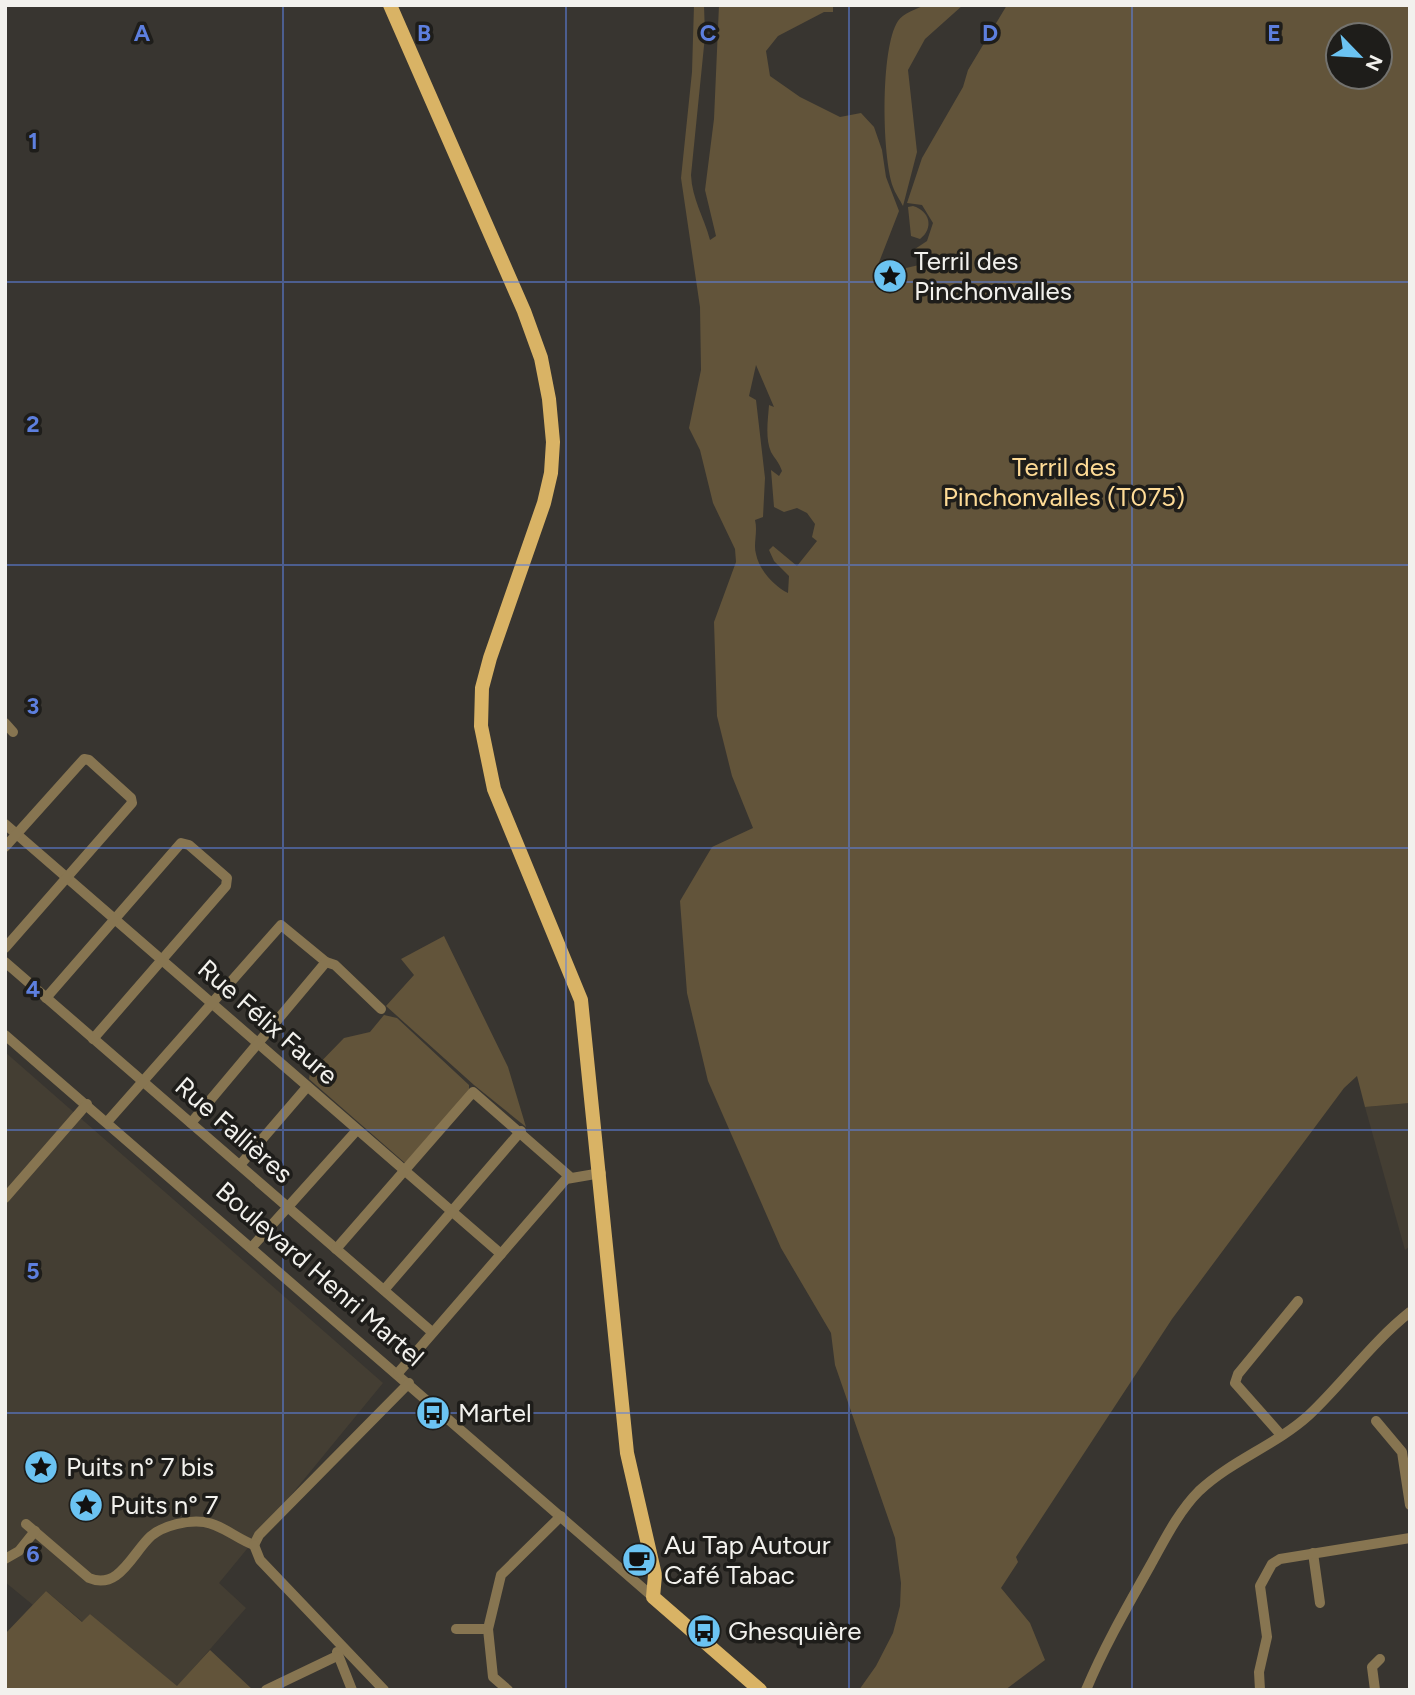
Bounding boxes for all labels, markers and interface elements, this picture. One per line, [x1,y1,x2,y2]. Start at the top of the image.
text: A [134,19,151,47]
text: B [417,19,431,47]
text: C [700,19,717,47]
text: D [982,19,998,47]
text: E [1267,19,1281,47]
north arrow [1324,21,1394,91]
text: N [1360,51,1387,74]
text: 1 [28,127,38,155]
place label: Terril des Pinchonvalles [914,245,1072,307]
place icon: Terril des Pinchonvalles [871,257,909,295]
text: 2 [26,410,40,438]
park label: Terril des Pinchonvalles (T075) [943,451,1185,513]
text: 3 [27,692,39,720]
street label: Rue Félix Faure [192,953,344,1091]
text: 4 [26,975,40,1003]
street label: Rue Fallières [169,1070,299,1190]
street label: Boulevard Henri Martel [209,1175,431,1373]
text: 5 [26,1257,40,1285]
bus stop icon: Martel [414,1394,452,1432]
place label: Martel [458,1397,532,1429]
place icon: Puits n° 7 bis [22,1448,60,1486]
place label: Puits n° 7 bis [66,1451,214,1483]
place icon: Puits n° 7 [67,1486,105,1524]
place label: Puits n° 7 [110,1489,218,1521]
place label: Au Tap Autour Café Tabac [664,1529,831,1591]
text: 6 [26,1540,40,1568]
cafe icon: Au Tap Autour Café Tabac [620,1541,658,1579]
bus stop icon: Ghesquière [685,1612,723,1650]
place label: Ghesquière [728,1615,861,1647]

